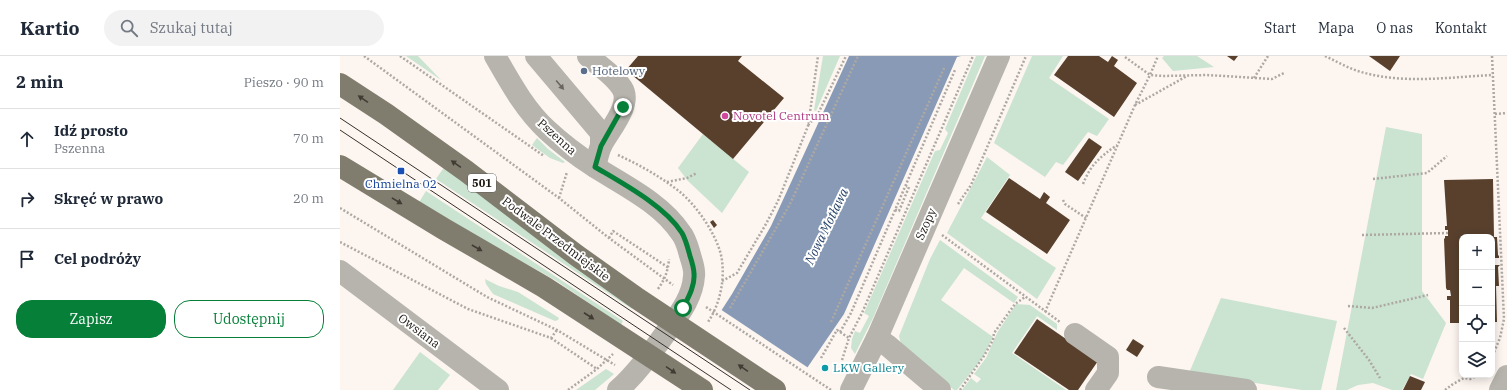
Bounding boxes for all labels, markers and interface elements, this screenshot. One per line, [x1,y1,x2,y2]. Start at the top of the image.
search box [104,10,384,46]
text: Kartio [20,16,80,40]
icon: search [118,17,140,39]
text: Szukaj tutaj [150,18,233,37]
text: Start [1264,19,1296,37]
text: Mapa [1318,19,1354,37]
text: O nas [1376,19,1413,37]
text: Kontakt [1435,19,1487,37]
place label: Hotelowy [592,63,646,78]
marker: Hotelowy [579,66,589,76]
text: 2 min [16,71,64,93]
text: Pieszo · 90 m [244,74,324,91]
one-way arrow [555,80,564,90]
one-way arrow [358,95,368,103]
route end [614,98,632,116]
place label: Novotel Centrum [733,108,830,123]
marker: Novotel Centrum [720,111,730,121]
street label: Pszenna [535,115,580,158]
text: Idź prosto [54,121,128,140]
icon: ahead [16,128,38,150]
text: 70 m [293,130,324,147]
text: Pszenna [54,140,105,157]
one-way arrow [450,159,461,168]
marker: Chmielna 02 [396,166,406,176]
road number: 501 [468,174,496,192]
place label: Chmielna 02 [365,176,437,191]
water label: Nowa Motława [800,185,852,268]
icon: right [16,188,38,210]
text: Skręć w prawo [54,189,163,208]
text: 20 m [293,190,324,207]
street label: Podwale Przedmiejskie [500,193,613,284]
one-way arrow [392,197,402,205]
street label: Szopy [912,205,939,242]
map controls [1459,234,1495,378]
button: + [1459,234,1495,270]
one-way arrow [472,245,483,252]
icon: arrive [16,248,38,270]
text: Cel podróży [54,249,141,268]
button: − [1459,270,1495,306]
route start [674,299,692,317]
button: Zapisz [16,300,166,338]
button: Udostępnij [174,300,324,338]
button: locate [1459,306,1495,342]
street label: Owsiana [395,310,444,351]
one-way arrow [583,312,595,319]
button: layers [1459,342,1495,378]
place label: LKW Gallery [833,360,905,375]
marker: LKW Gallery [820,363,830,373]
one-way arrow [737,365,749,372]
one-way arrow [666,366,677,374]

